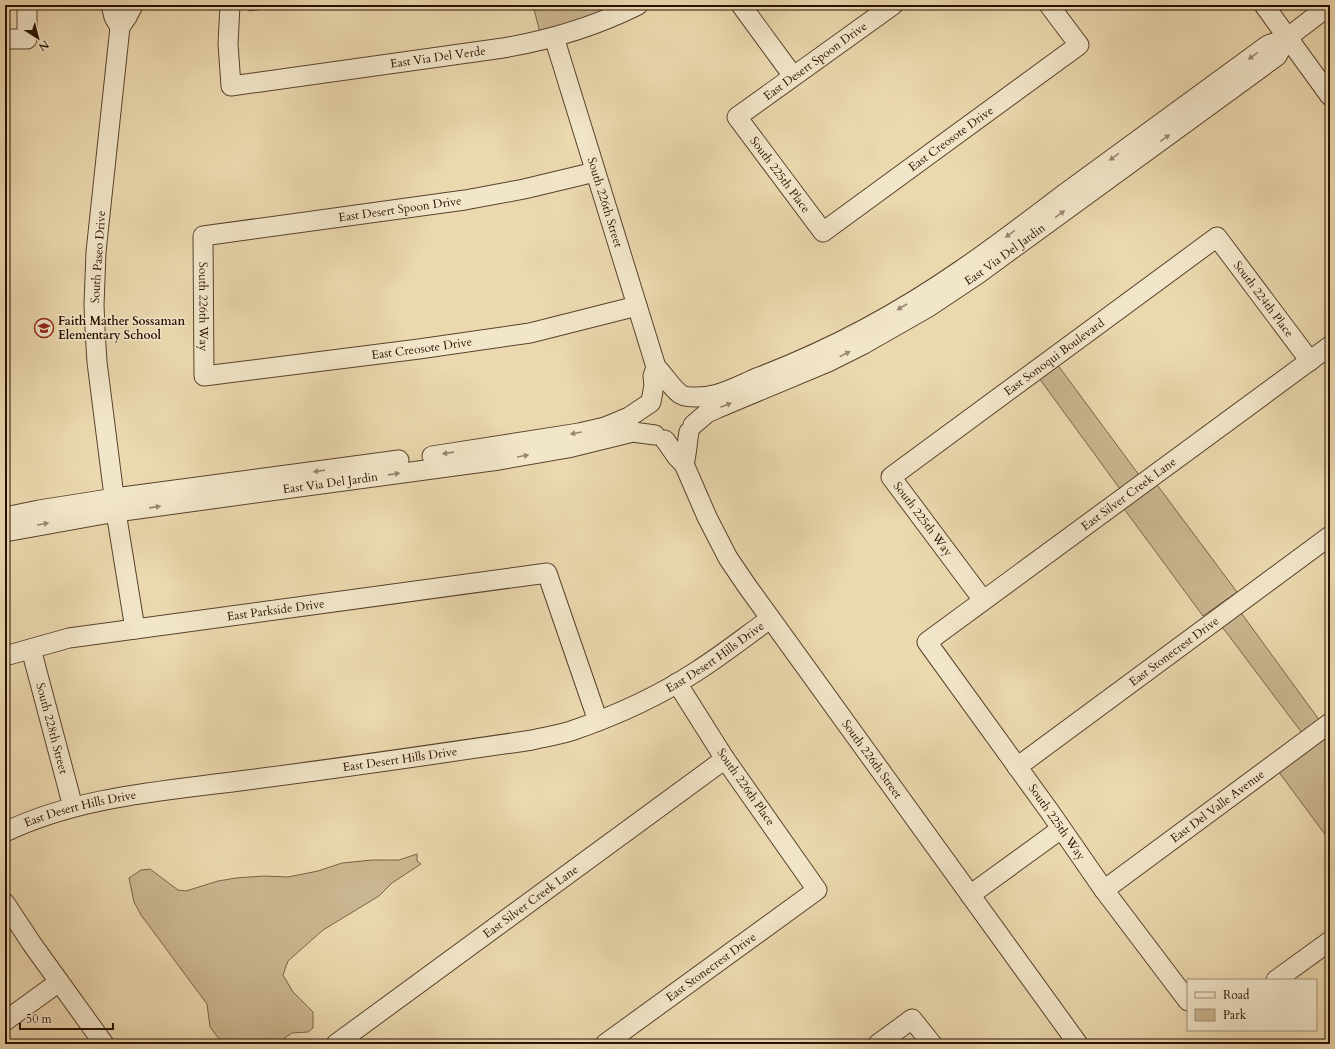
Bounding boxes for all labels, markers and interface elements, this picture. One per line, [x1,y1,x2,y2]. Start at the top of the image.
north arrow [18,18,58,58]
street label: East Desert Spoon Drive [760,18,870,104]
text: N [35,37,52,55]
street label: East Via Del Verde [389,43,487,72]
one-way arrow [1248,52,1259,60]
street label: East Creosote Drive [905,102,996,175]
street label: South 225th Place [746,133,814,216]
one-way arrow [1159,134,1170,142]
one-way arrow [1109,153,1120,162]
street label: South 226th Street [584,155,627,250]
street label: East Desert Spoon Drive [337,192,463,226]
street label: South Paseo Drive [87,210,109,304]
one-way arrow [1054,210,1065,219]
street label: East Via Del Jardin [961,220,1048,289]
one-way arrow [1004,230,1015,238]
street label: South 224th Place [1230,258,1297,340]
street label: South 226th Way [195,262,212,352]
one-way arrow [896,304,908,311]
place label: Faith Mather Sossaman Elementary School [58,313,185,343]
street label: East Sonoqui Boulevard [1001,314,1108,399]
school or university icon: Faith Mather Sossaman Elementary School [33,317,55,339]
street label: East Creosote Drive [371,333,473,363]
one-way arrow [839,350,851,357]
one-way arrow [720,401,732,407]
one-way arrow [570,430,582,436]
one-way arrow [442,450,454,456]
one-way arrow [517,453,529,459]
street label: East Silver Creek Lane [1078,454,1179,534]
one-way arrow [313,468,325,474]
street label: East Via Del Jardin [282,469,379,497]
one-way arrow [388,471,400,477]
street label: South 225th Way [890,478,957,560]
one-way arrow [149,504,161,510]
one-way arrow [37,521,49,527]
street label: East Parkside Drive [226,595,325,624]
street label: East Stonecrest Drive [1126,613,1222,690]
street label: East Desert Hills Drive [663,618,767,696]
street label: South 228th Street [32,681,72,776]
street label: South 226th Street [838,716,906,802]
street label: East Desert Hills Drive [342,743,458,775]
street label: South 226th Place [713,745,779,829]
street label: East Del Valle Avenue [1167,766,1268,846]
street label: South 225th Way [1025,781,1090,864]
street label: East Desert Hills Drive [22,787,137,831]
street label: East Silver Creek Lane [480,861,581,942]
street label: East Stonecrest Drive [663,929,759,1005]
legend [1187,979,1317,1031]
text: Road [1223,987,1250,1003]
scale bar [20,1005,113,1031]
text: Park [1223,1007,1247,1023]
text: 50 m [26,1011,53,1027]

